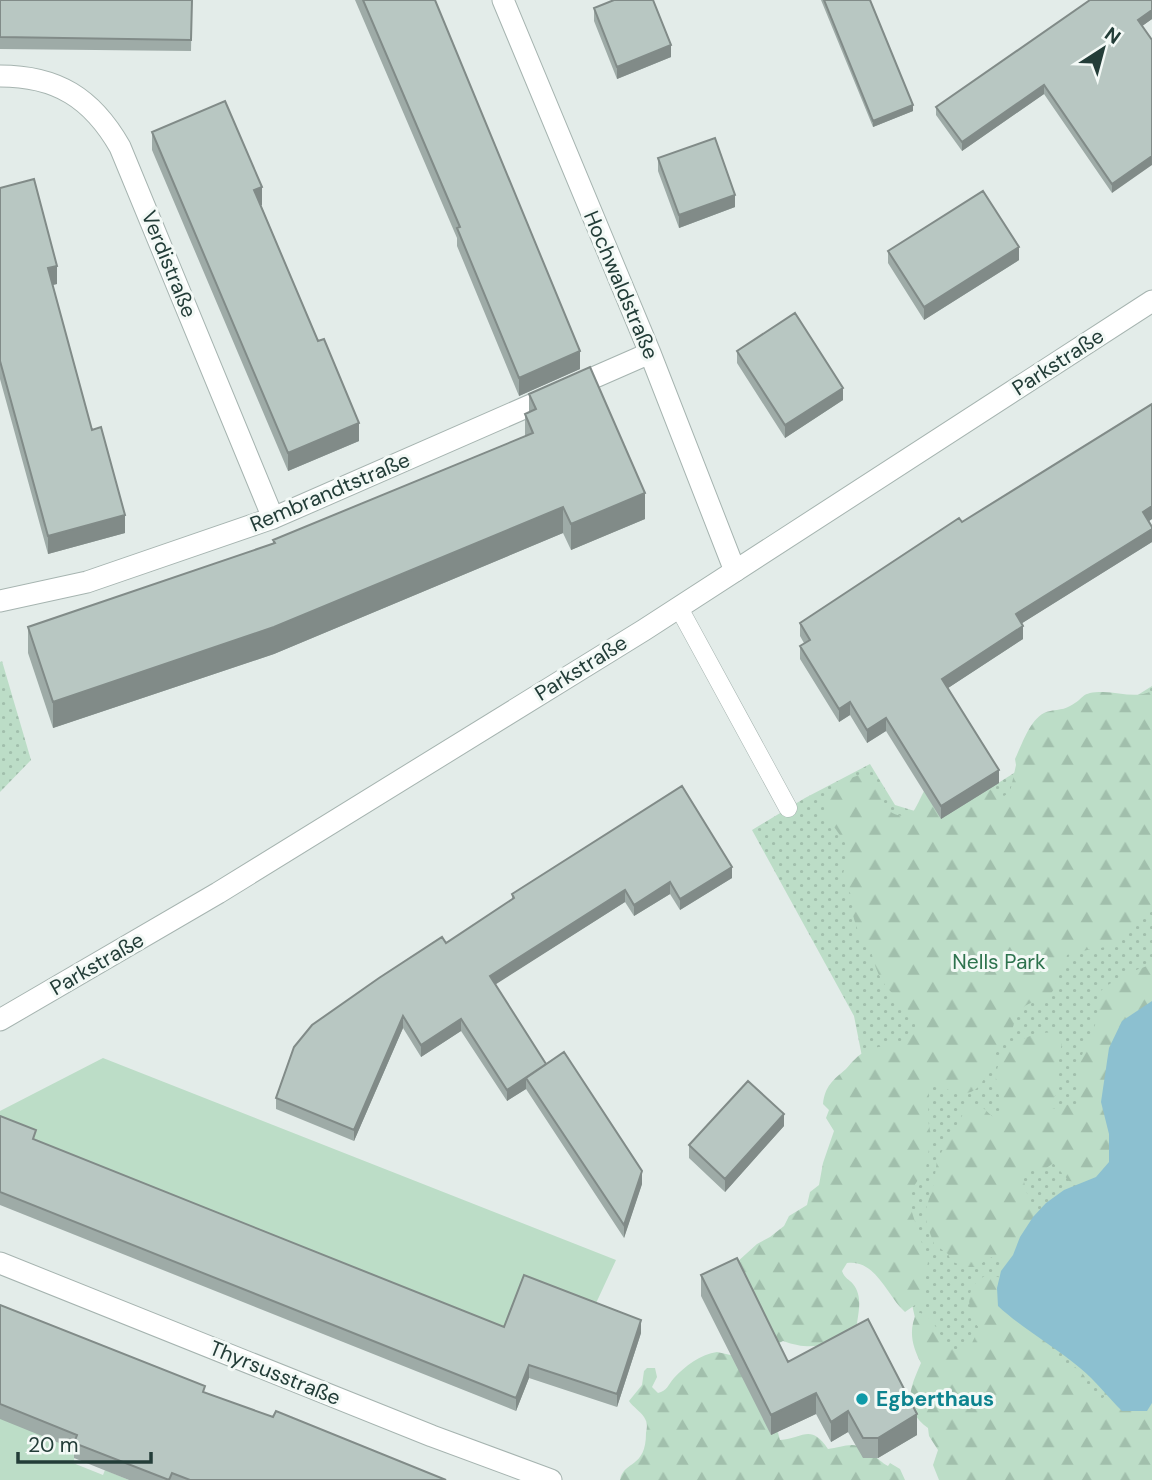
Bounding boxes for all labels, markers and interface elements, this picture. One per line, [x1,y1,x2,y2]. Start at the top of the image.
north arrow [1068,14,1138,84]
text: N [1100,21,1126,50]
street label: Verdistraße [135,206,203,322]
street label: Hochwaldstraße [577,206,665,364]
street label: Parkstraße [1007,322,1109,402]
street label: Rembrandtstraße [246,446,414,538]
street label: Parkstraße [530,629,633,707]
street label: Parkstraße [45,926,149,1002]
park label: Nells Park [952,948,1046,976]
street label: Thyrsusstraße [205,1334,345,1412]
place label: Egberthaus [876,1385,994,1413]
marker: Egberthaus [854,1391,870,1407]
scale bar [18,1420,150,1464]
text: 20 m [28,1431,79,1459]

